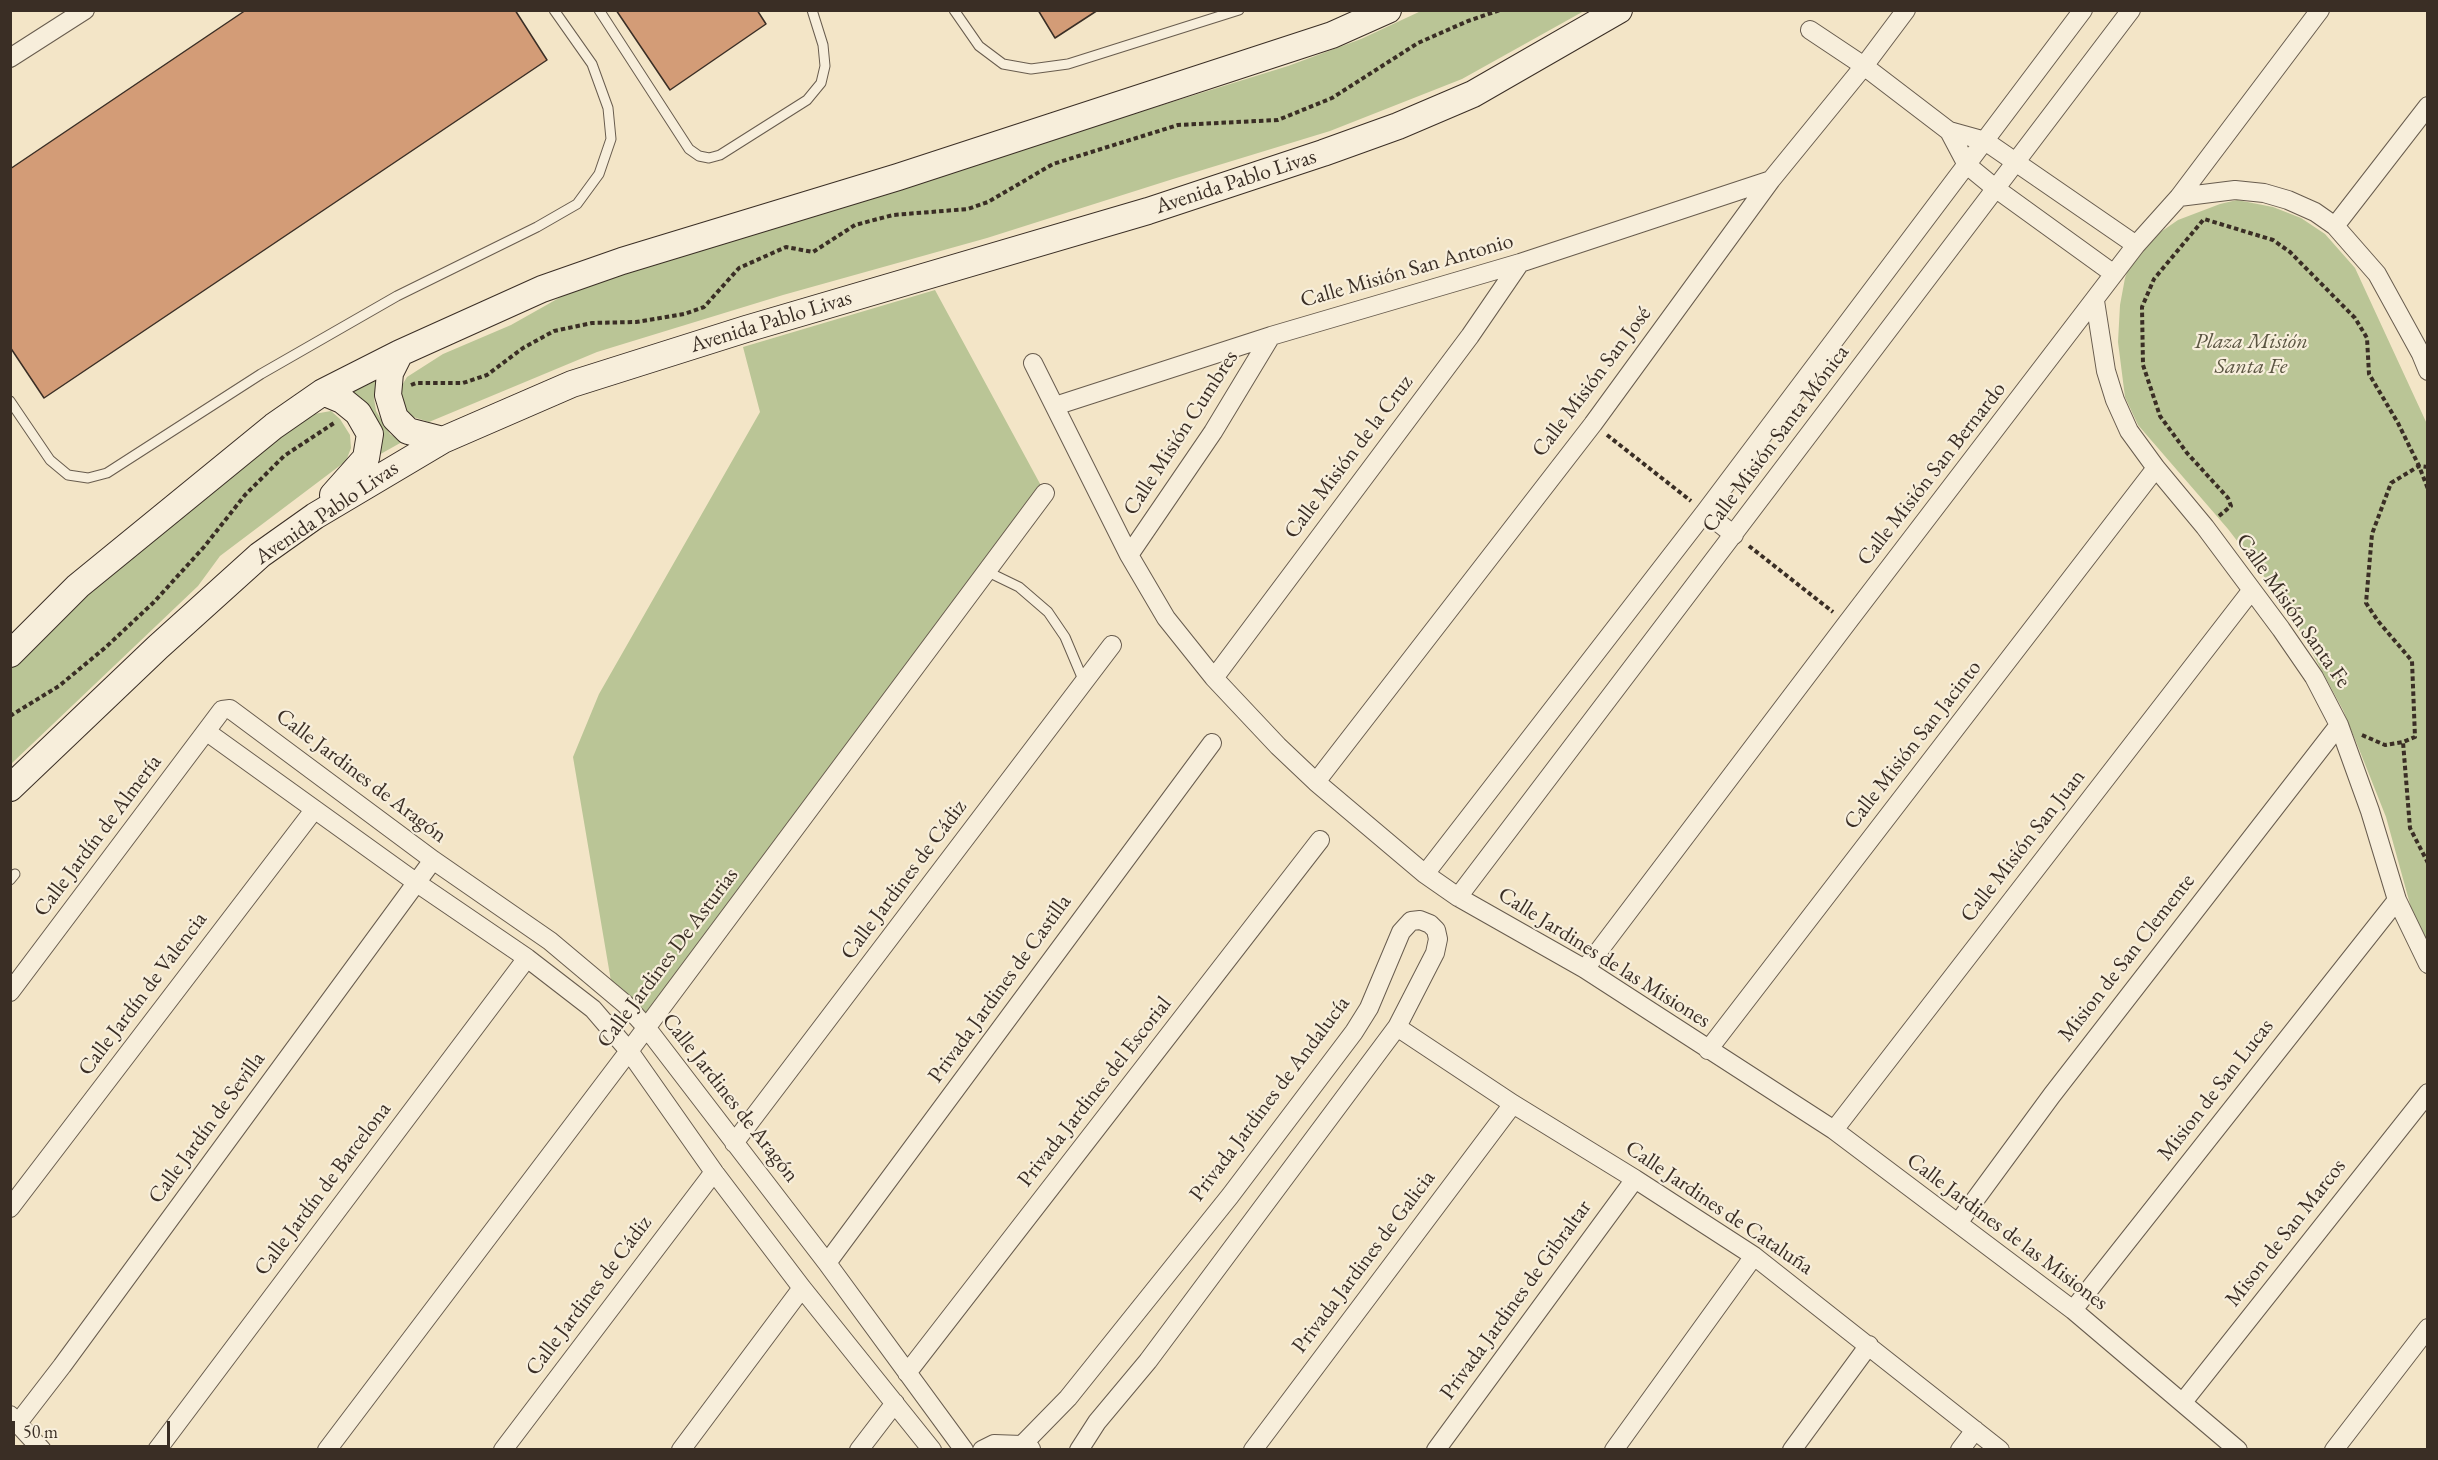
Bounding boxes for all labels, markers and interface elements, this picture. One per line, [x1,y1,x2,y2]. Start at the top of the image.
street label: Avenida Pablo Livas [1152,144,1320,220]
street label: Calle Misión San Antonio [1298,228,1516,314]
street label: Avenida Pablo Livas [687,285,855,359]
street label: Calle Misión San José [1527,302,1657,462]
park label: Plaza Misión Santa Fe [2194,329,2308,380]
street label: Calle Misión Santa Mónica [1697,340,1855,538]
street label: Calle Misión Cumbres [1118,346,1244,520]
street label: Calle Misión de la Cruz [1279,370,1419,544]
street label: Calle Misión San Bernardo [1852,377,2012,571]
street label: Avenida Pablo Livas [250,455,404,571]
street label: Calle Misión Santa Fe [2230,529,2356,693]
street label: Calle Misión San Jacinto [1839,655,1987,835]
street label: Calle Jardines de Aragón [270,703,452,849]
street label: Calle Jardín de Almería [29,750,167,922]
street label: Calle Misión San Juan [1955,764,2091,928]
street label: Calle Jardines de Cádiz [835,795,973,965]
street label: Calle Jardines De Asturias [592,863,744,1053]
street label: Mision de San Clemente [2053,869,2201,1047]
street label: Calle Jardines de las Misiones [1493,882,1715,1034]
street label: Privada Jardines de Castilla [923,890,1077,1088]
street label: Calle Jardín de Valencia [73,907,213,1081]
street label: Privada Jardines de Andalucía [1184,991,1356,1207]
street label: Privada Jardines del Escorial [1013,992,1177,1192]
street label: Calle Jardines de Aragón [656,1008,804,1188]
street label: Mision de San Lucas [2152,1014,2280,1166]
street label: Calle Jardín de Sevilla [143,1047,271,1209]
street label: Calle Jardín de Barcelona [249,1097,397,1281]
street label: Calle Jardines de Cataluña [1620,1135,1818,1281]
street label: Calle Jardines de las Misiones [1901,1148,2113,1316]
street label: Mison de San Marcos [2220,1154,2352,1312]
street label: Privada Jardines de Galicia [1287,1165,1441,1359]
street label: Privada Jardines de Gibraltar [1435,1195,1597,1405]
street label: Calle Jardines de Cádiz [520,1211,658,1381]
scale bar [15,1409,172,1447]
text: 50 m [23,1420,58,1443]

